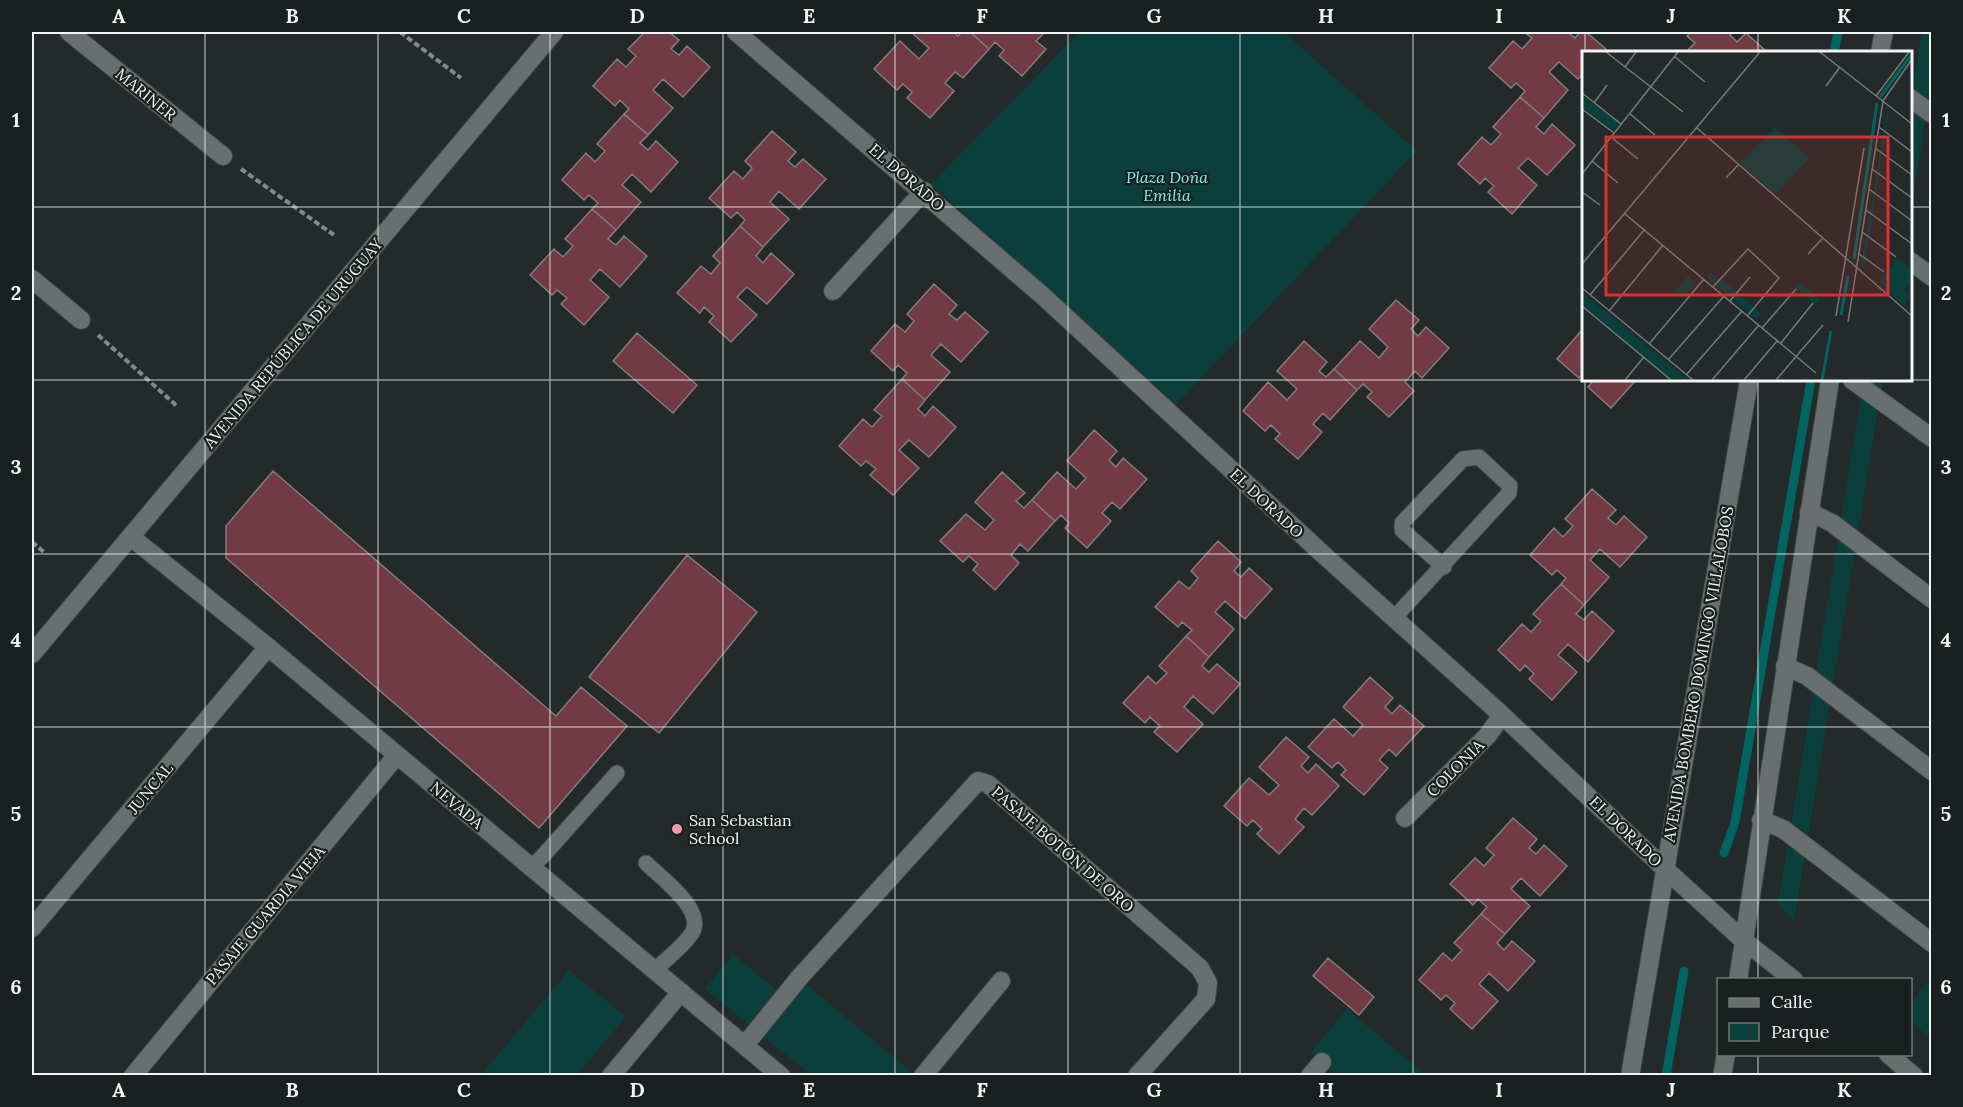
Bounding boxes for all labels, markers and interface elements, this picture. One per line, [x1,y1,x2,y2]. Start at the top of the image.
text: A [112,3,126,28]
text: B [285,3,299,28]
text: C [457,3,471,28]
text: D [629,3,645,28]
text: E [803,3,815,28]
text: F [976,3,988,28]
text: G [1146,3,1162,28]
text: H [1318,3,1334,28]
text: I [1495,3,1503,28]
text: J [1666,3,1676,28]
text: K [1837,3,1852,28]
inset map [1582,51,1912,381]
street label: MARINER [112,63,181,125]
text: 1 [12,107,20,132]
text: 1 [1942,107,1950,132]
street label: EL DORADO [865,139,949,215]
park label: Plaza Doña Emilia [1126,167,1208,205]
street label: AVENIDA REPÚBLICA DE URUGUAY [199,233,387,453]
text: 2 [11,280,21,305]
text: 2 [1941,280,1951,305]
text: 3 [10,454,22,479]
text: 3 [1940,454,1952,479]
street label: EL DORADO [1226,464,1308,542]
street label: AVENIDA BOMBERO DOMINGO VILLALOBOS [1658,505,1737,844]
text: 4 [11,627,22,652]
text: 4 [1941,627,1952,652]
street label: COLONIA [1422,734,1489,801]
street label: JUNCAL [122,758,177,818]
street label: NEVADA [426,777,489,834]
street label: PASAJE BOTÓN DE ORO [988,782,1138,916]
street label: EL DORADO [1585,791,1667,871]
text: 5 [11,801,22,826]
text: 5 [1941,801,1952,826]
place label: San Sebastian School [689,810,792,848]
marker: San Sebastian School [670,822,684,836]
street label: PASAJE GUARDIA VIEJA [201,841,330,989]
text: 6 [10,974,22,999]
text: 6 [1940,974,1952,999]
legend [1717,978,1912,1056]
text: Calle [1771,990,1813,1013]
text: Parque [1771,1020,1830,1043]
text: A [112,1077,126,1102]
text: B [285,1077,299,1102]
text: C [457,1077,471,1102]
text: D [629,1077,645,1102]
text: E [803,1077,815,1102]
text: F [976,1077,988,1102]
text: G [1146,1077,1162,1102]
text: H [1318,1077,1334,1102]
text: I [1495,1077,1503,1102]
text: J [1666,1077,1676,1102]
text: K [1837,1077,1852,1102]

